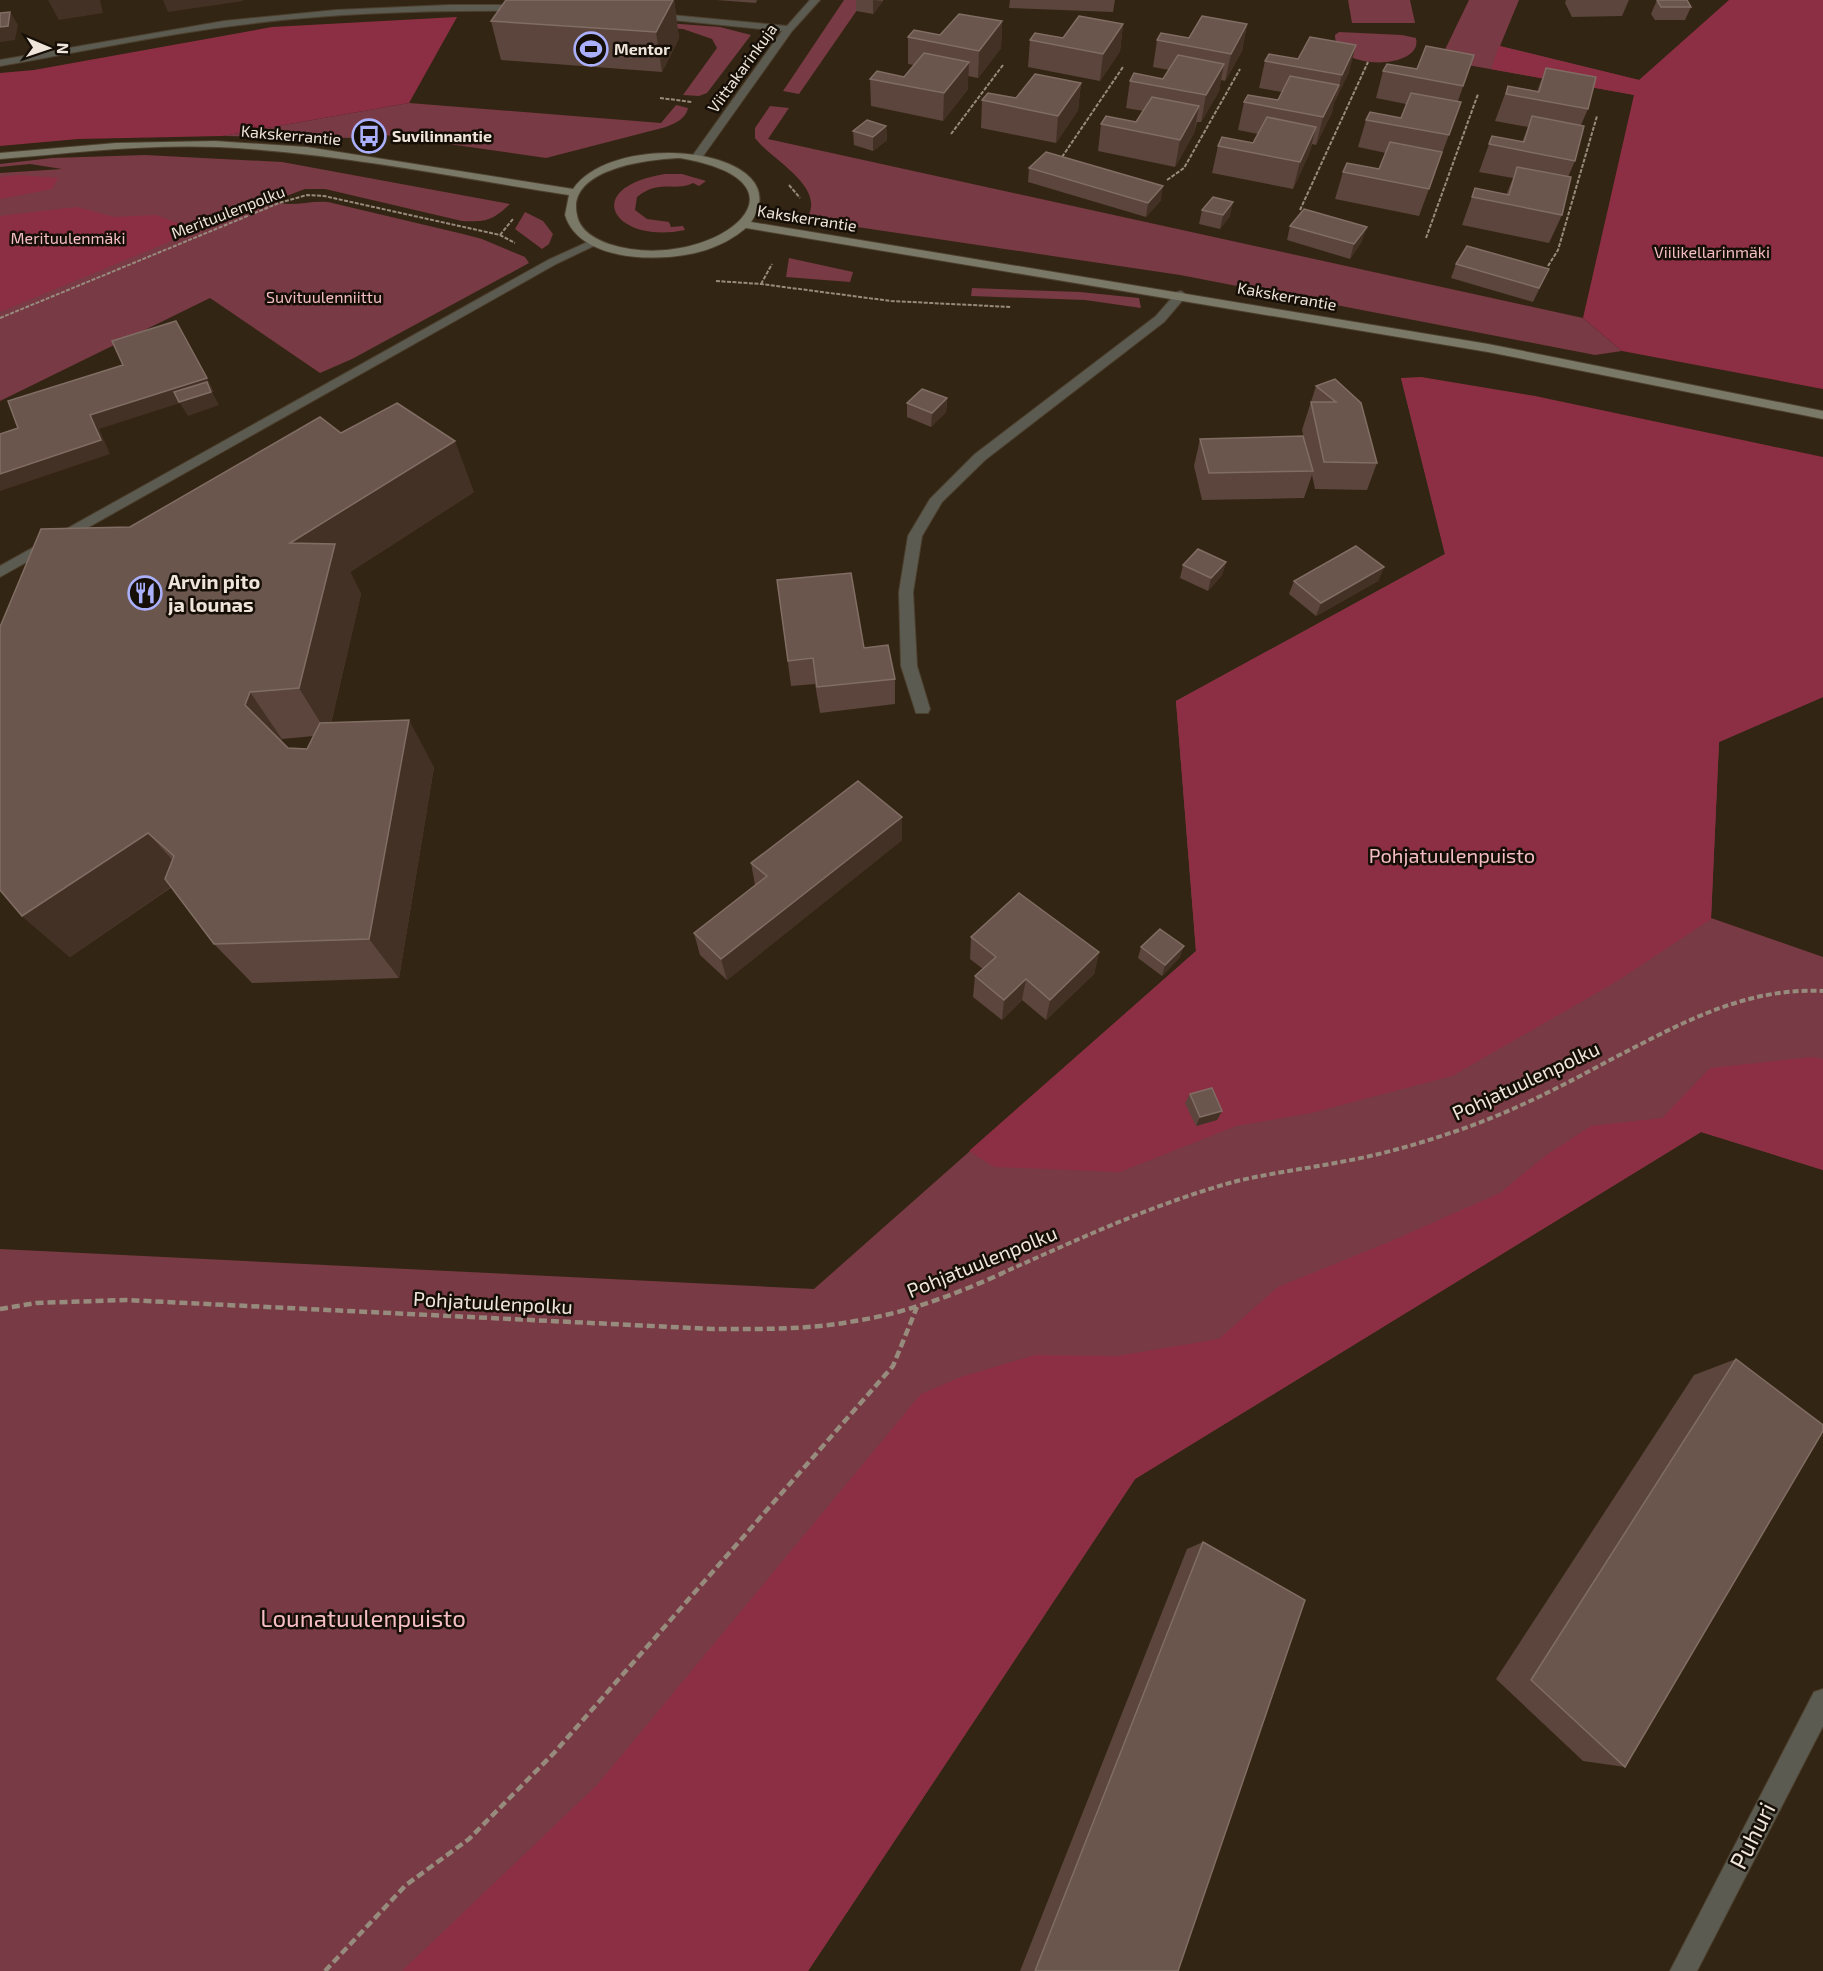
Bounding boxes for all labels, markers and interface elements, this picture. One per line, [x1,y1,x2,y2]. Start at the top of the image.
north arrow [18,18,78,78]
street label: Viittakarinkuja [703,20,781,116]
sports icon: Mentor [573,31,609,67]
place label: Mentor [614,39,670,58]
text: N [54,42,73,55]
bus stop icon: Suvilinnantie [351,118,387,154]
street label: Kakskerrantie [240,121,342,148]
place label: Suvilinnantie [392,126,492,145]
street label: Merituulenpolku [168,181,287,242]
street label: Kakskerrantie [756,200,858,235]
park label: Merituulenmäki [11,228,125,247]
park label: Viilikellarinmäki [1654,242,1770,261]
street label: Kakskerrantie [1236,277,1338,314]
park label: Suvituulenniittu [266,287,382,306]
place label: Arvin pito ja lounas [168,569,260,616]
restaurant icon: Arvin pito ja lounas [127,575,163,611]
park label: Pohjatuulenpuisto [1369,843,1535,867]
street label: Pohjatuulenpolku [1448,1035,1603,1125]
street label: Pohjatuulenpolku [903,1220,1060,1302]
street label: Pohjatuulenpolku [413,1286,573,1318]
park label: Lounatuulenpuisto [260,1603,466,1632]
street label: Puhuri [1723,1797,1781,1874]

